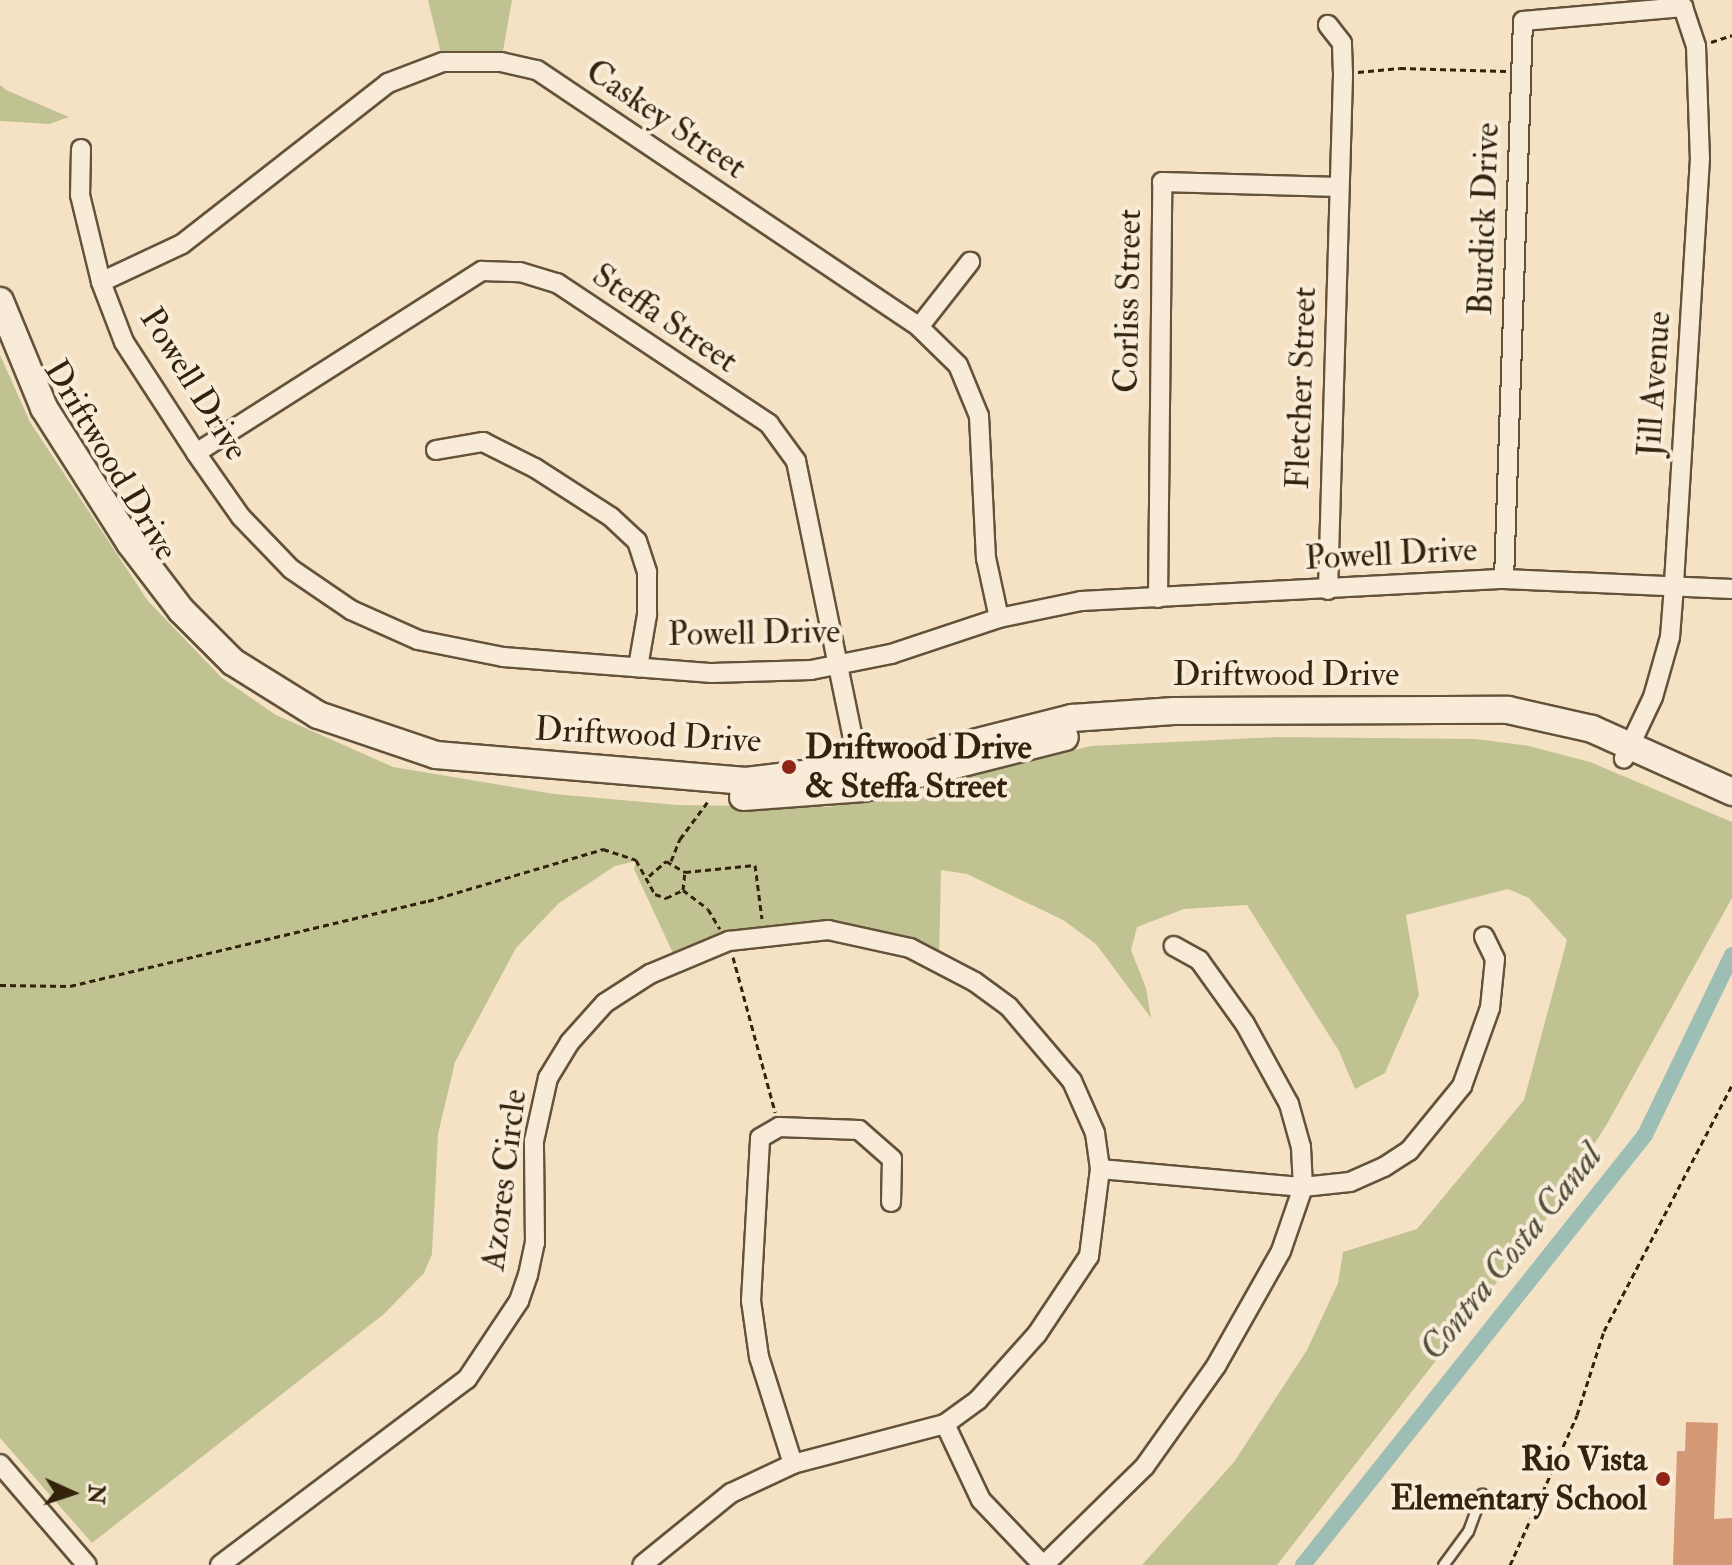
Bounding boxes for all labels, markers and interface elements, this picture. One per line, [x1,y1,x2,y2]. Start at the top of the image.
street label: Caskey Street [578,51,754,187]
street label: Burdick Drive [1460,122,1508,316]
street label: Corliss Street [1106,209,1150,393]
street label: Steffa Street [585,254,745,382]
street label: Fletcher Street [1277,286,1325,490]
street label: Powell Drive [131,300,257,468]
street label: Jill Avenue [1629,310,1679,458]
street label: Driftwood Drive [35,352,187,568]
street label: Powell Drive [1304,529,1478,579]
street label: Powell Drive [667,611,841,655]
street label: Driftwood Drive [1173,655,1399,695]
street label: Driftwood Drive [534,709,762,761]
place label: Driftwood Drive & Steffa Street [805,727,1032,806]
marker: Driftwood Drive & Steffa Street [780,758,798,776]
street label: Azores Circle [473,1087,535,1273]
water label: Contra Costa Canal [1410,1135,1612,1369]
place label: Rio Vista Elementary School [1390,1439,1647,1518]
north arrow [32,1453,112,1533]
marker: Rio Vista Elementary School [1654,1470,1672,1488]
text: N [81,1484,110,1505]

